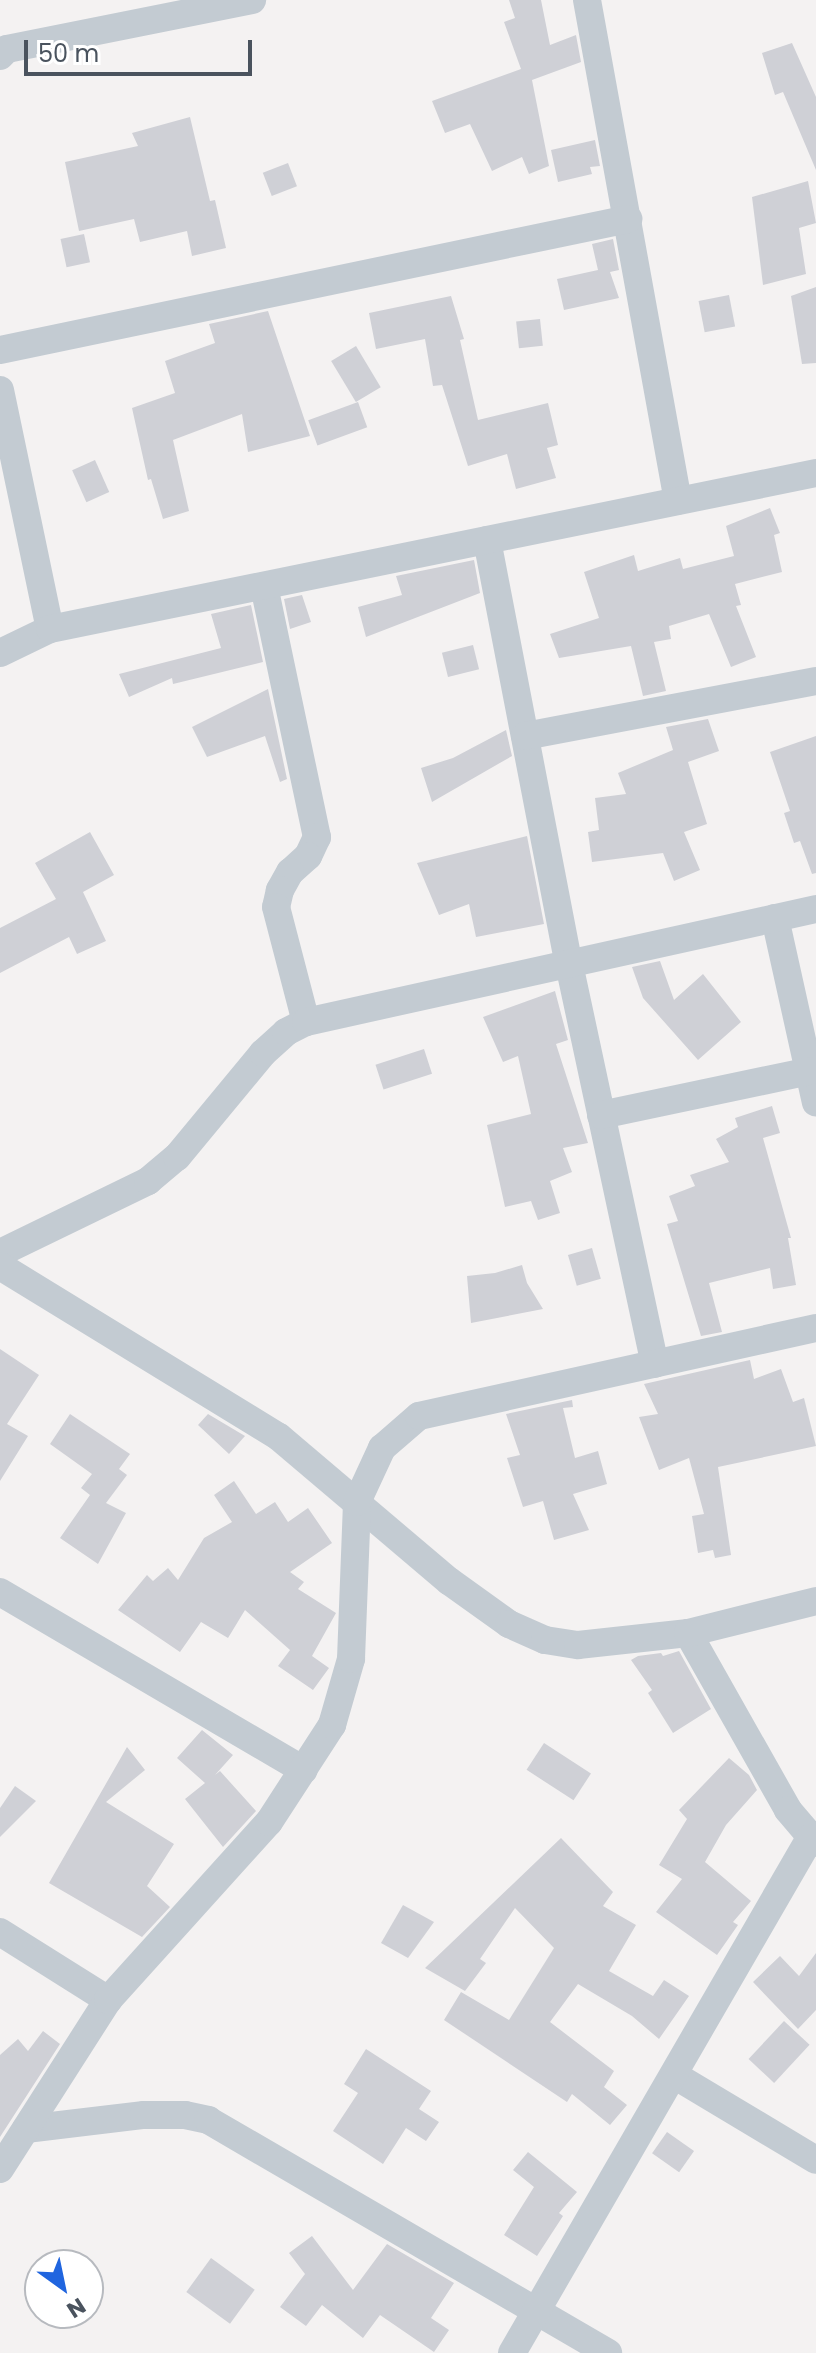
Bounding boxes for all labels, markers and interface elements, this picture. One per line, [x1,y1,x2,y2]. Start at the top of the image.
scale bar [28,24,256,74]
text: 50 m [38,37,99,70]
north arrow [24,2249,104,2329]
text: N [61,2290,92,2325]

